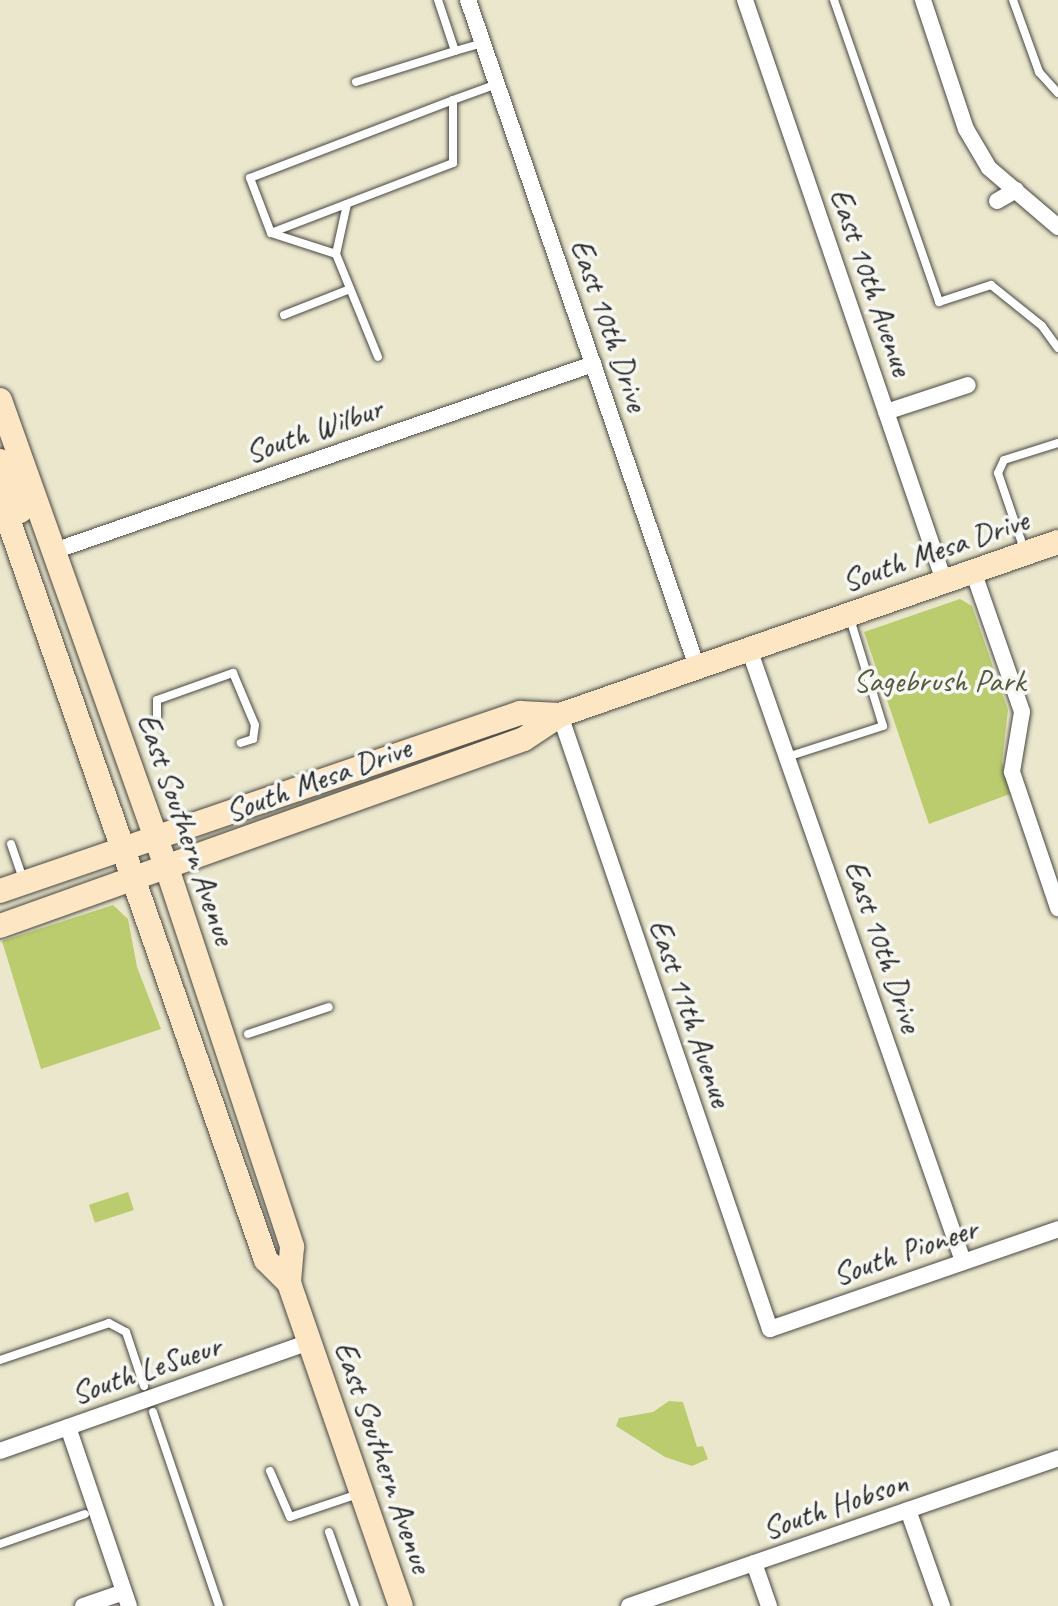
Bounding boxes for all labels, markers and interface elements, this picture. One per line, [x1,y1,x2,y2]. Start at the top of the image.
street label: East 10th Avenue [821,183,921,381]
street label: East 10th Drive [562,234,656,416]
street label: South Wilbur [240,389,388,473]
street label: South Mesa Drive [837,501,1033,601]
park label: Sagebrush Park [853,662,1025,700]
street label: East Southern Avenue [129,709,243,949]
street label: South Mesa Drive [220,729,416,831]
street label: East 10th Drive [836,855,930,1037]
street label: East 11th Avenue [640,914,740,1112]
street label: South Pioneer [828,1209,982,1295]
street label: South LeSueur [66,1326,226,1414]
street label: East Southern Avenue [326,1337,440,1577]
street label: South Hobson [757,1463,913,1549]

